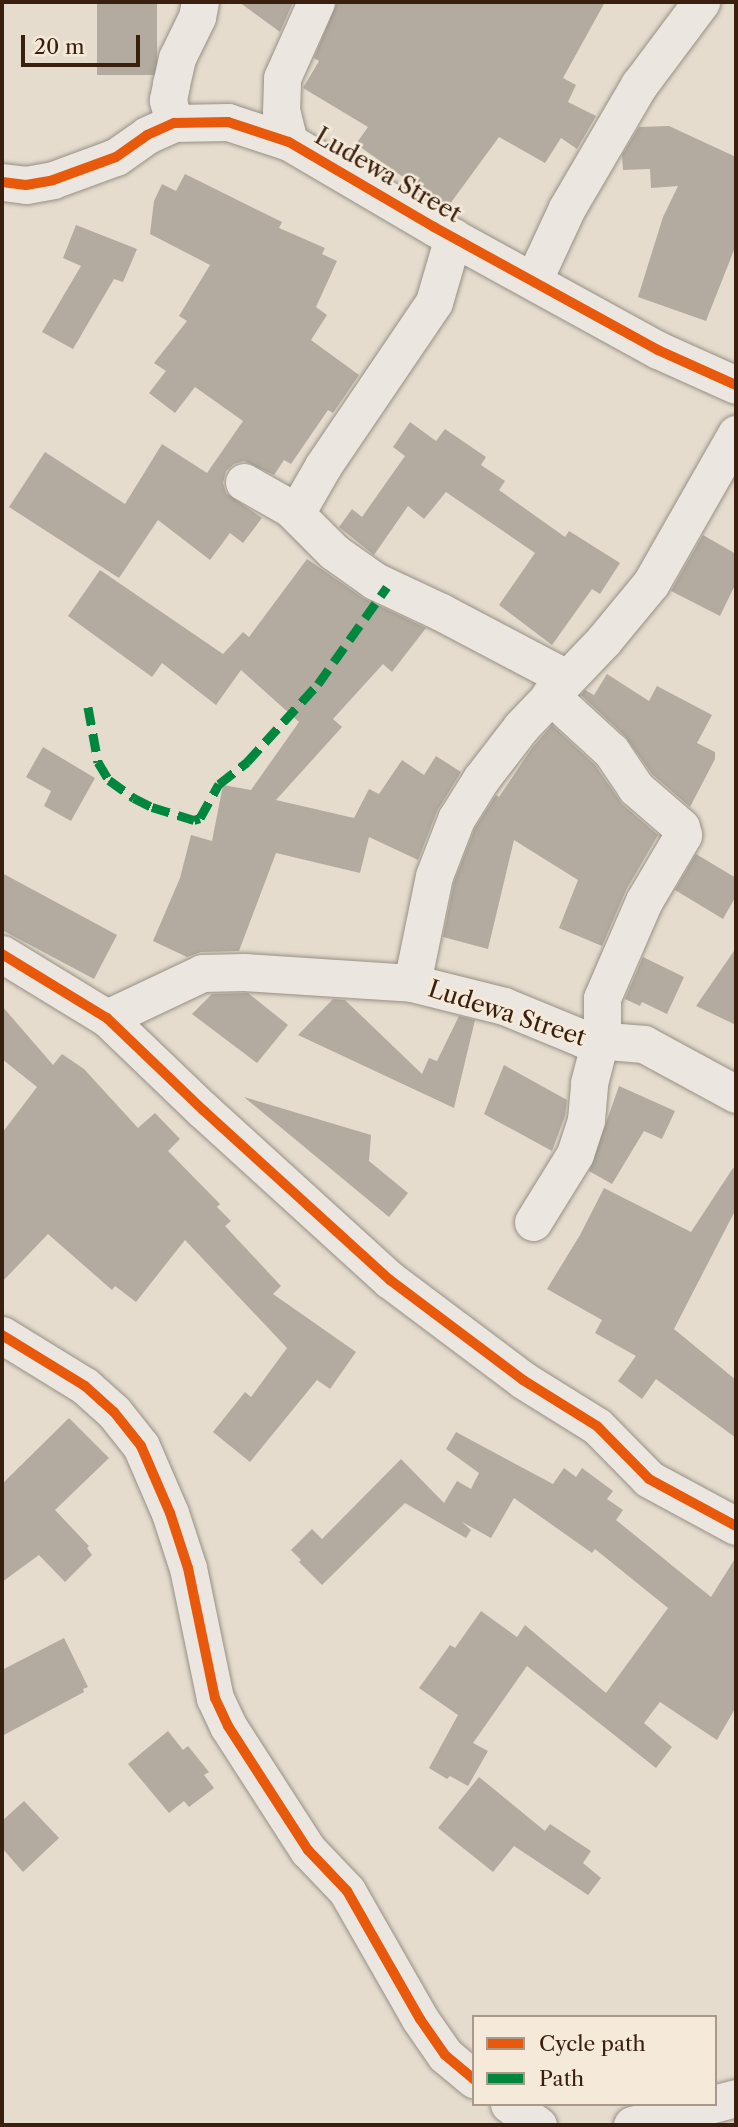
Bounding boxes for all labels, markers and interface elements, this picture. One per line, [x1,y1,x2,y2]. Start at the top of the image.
scale bar [24,21,144,65]
text: 20 m [34,34,85,59]
street label: Ludewa Street [310,121,466,229]
street label: Ludewa Street [424,974,590,1052]
legend [472,2015,717,2106]
text: Cycle path [539,2031,646,2056]
text: Path [539,2066,584,2091]

